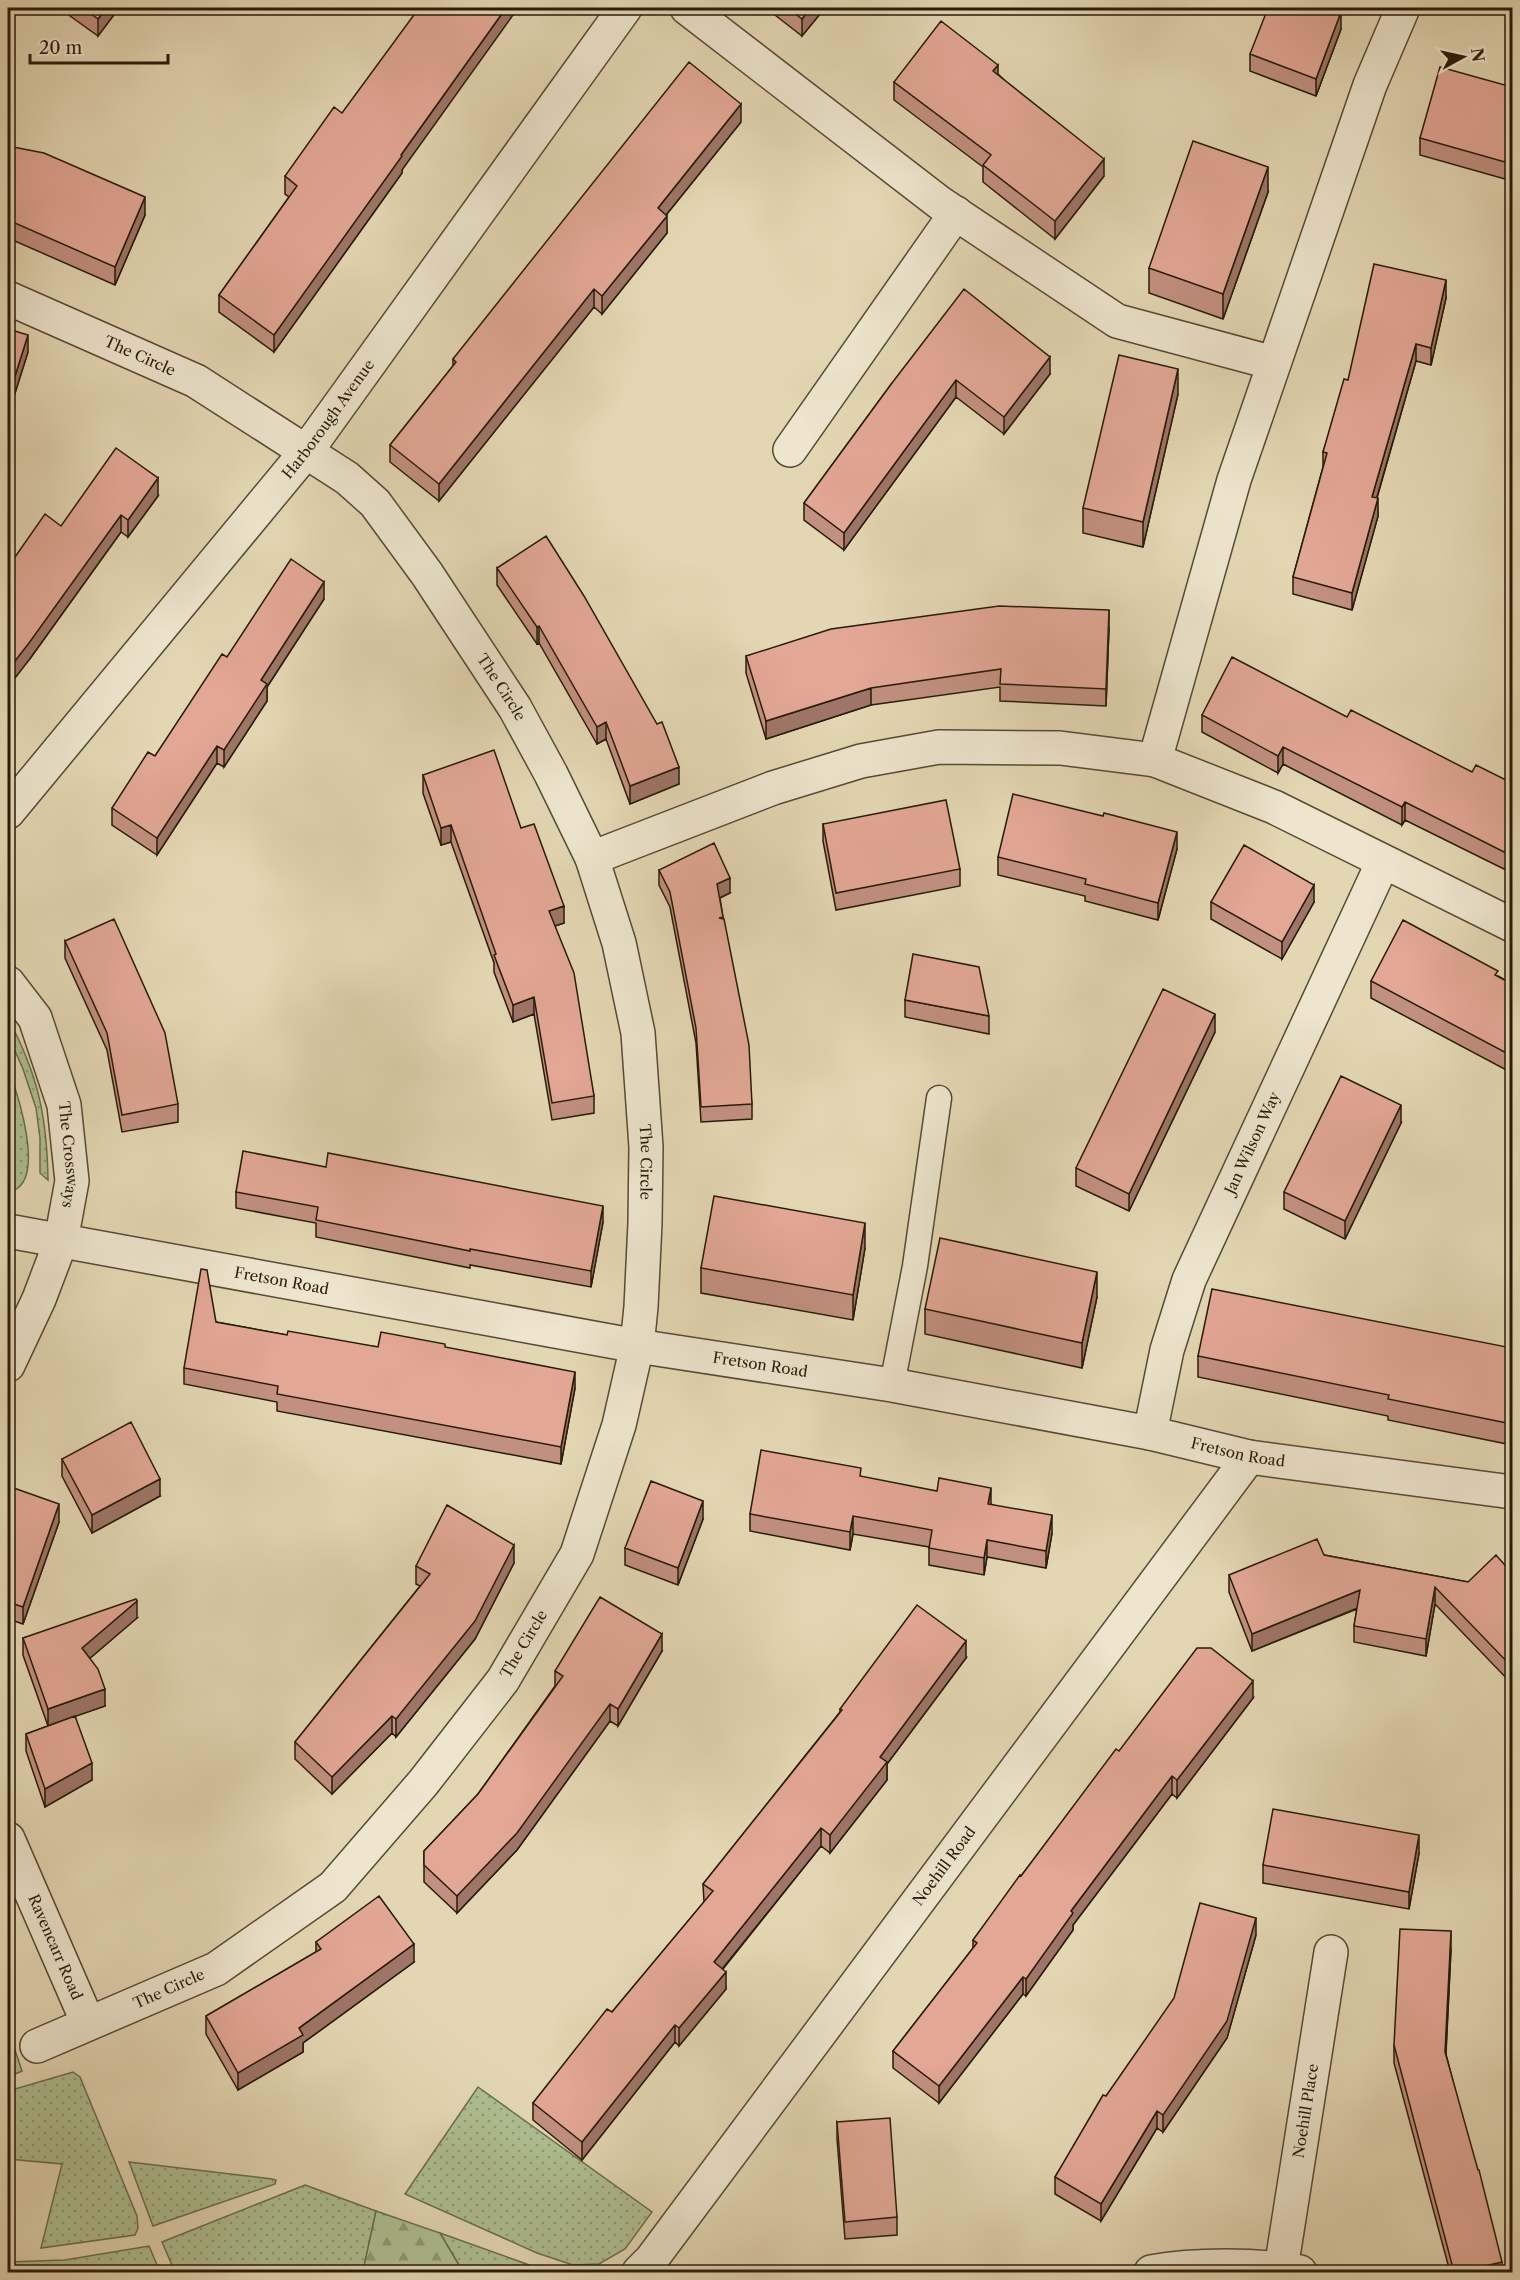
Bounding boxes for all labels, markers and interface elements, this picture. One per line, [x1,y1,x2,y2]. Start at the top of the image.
scale bar [30,27,168,65]
north arrow [1433,27,1493,87]
text: 20 m [39,37,83,59]
text: N [1467,47,1489,63]
street label: The Circle [101,332,179,380]
street label: Harborough Avenue [278,355,378,483]
street label: The Circle [473,650,530,724]
street label: Jan Wilson Way [1219,1088,1284,1199]
street label: The Crossways [55,1101,83,1210]
street label: The Circle [635,1123,656,1200]
street label: Fretson Road [233,1263,330,1298]
street label: Fretson Road [711,1348,809,1381]
street label: Fretson Road [1189,1433,1286,1471]
street label: The Circle [496,1606,551,1681]
street label: Noehill Road [908,1823,979,1909]
street label: Ravencarr Road [24,1891,87,2003]
street label: The Circle [130,1964,207,2013]
street label: Noehill Place [1289,2062,1322,2159]

